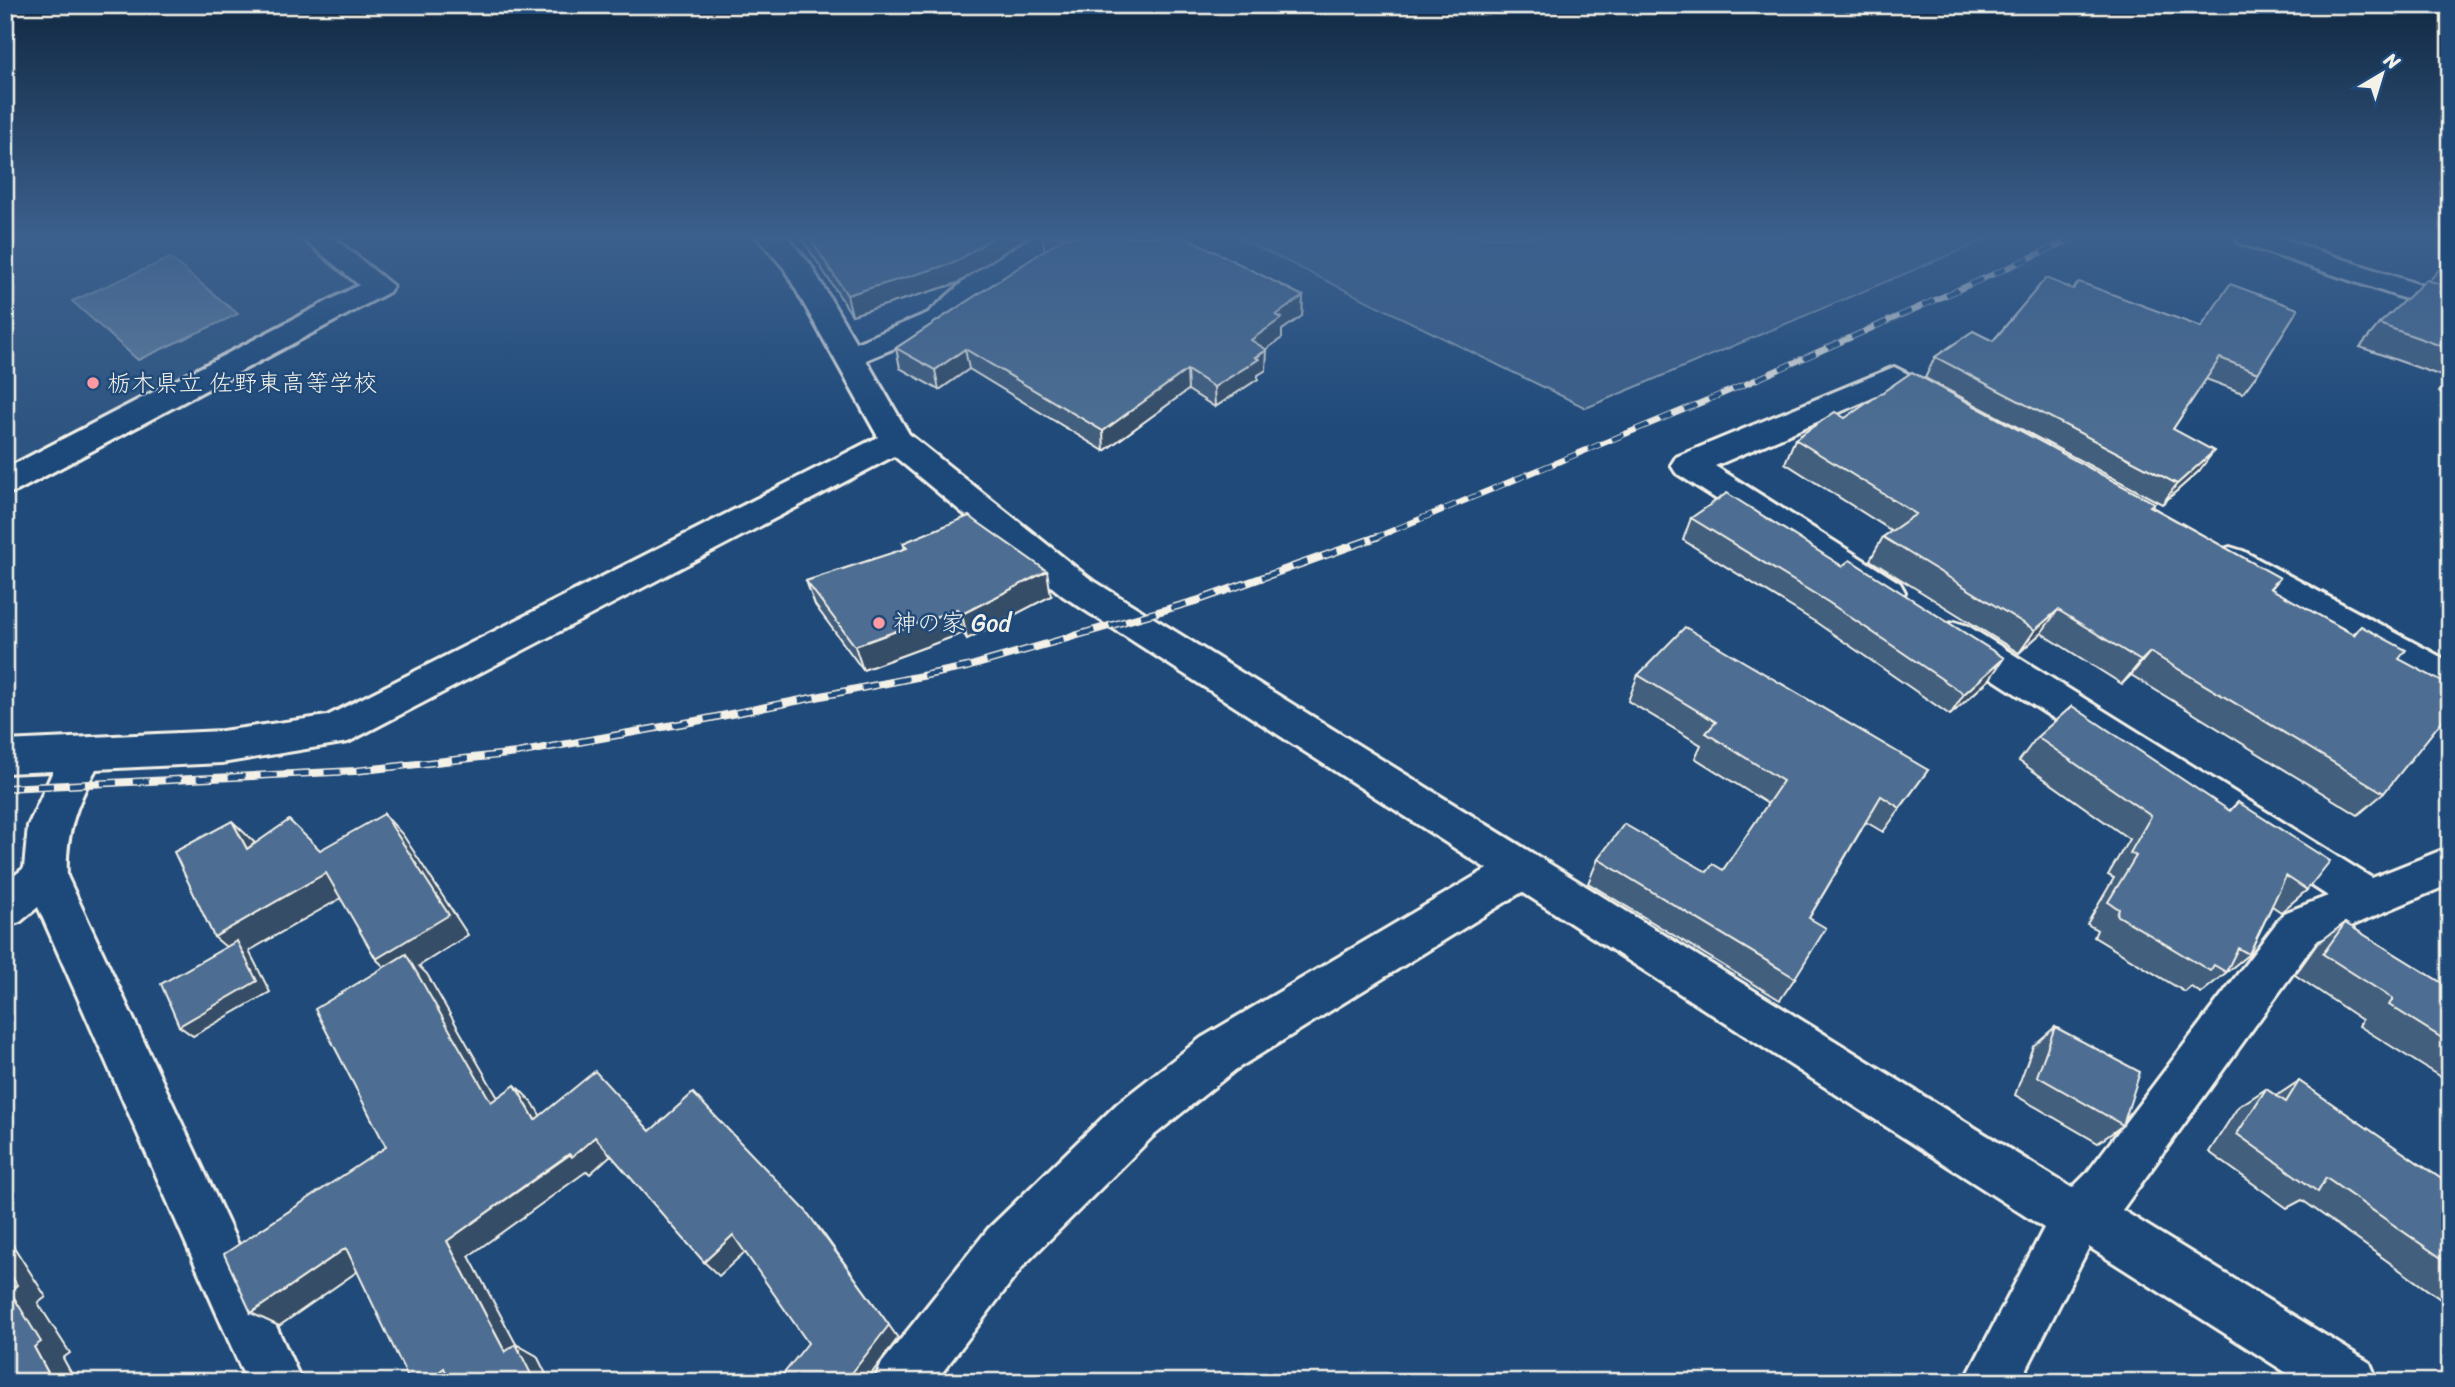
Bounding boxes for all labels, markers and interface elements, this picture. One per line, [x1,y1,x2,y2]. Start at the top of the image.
north arrow [2346,38,2416,108]
text: N [2376,43,2408,79]
place label: 栃木県立 佐野東高等学校 [107,362,377,404]
marker: 栃木県立 佐野東高等学校 [85,375,101,391]
place label: 神の家 God [893,602,1013,644]
marker: 神の家 God [871,615,887,631]

